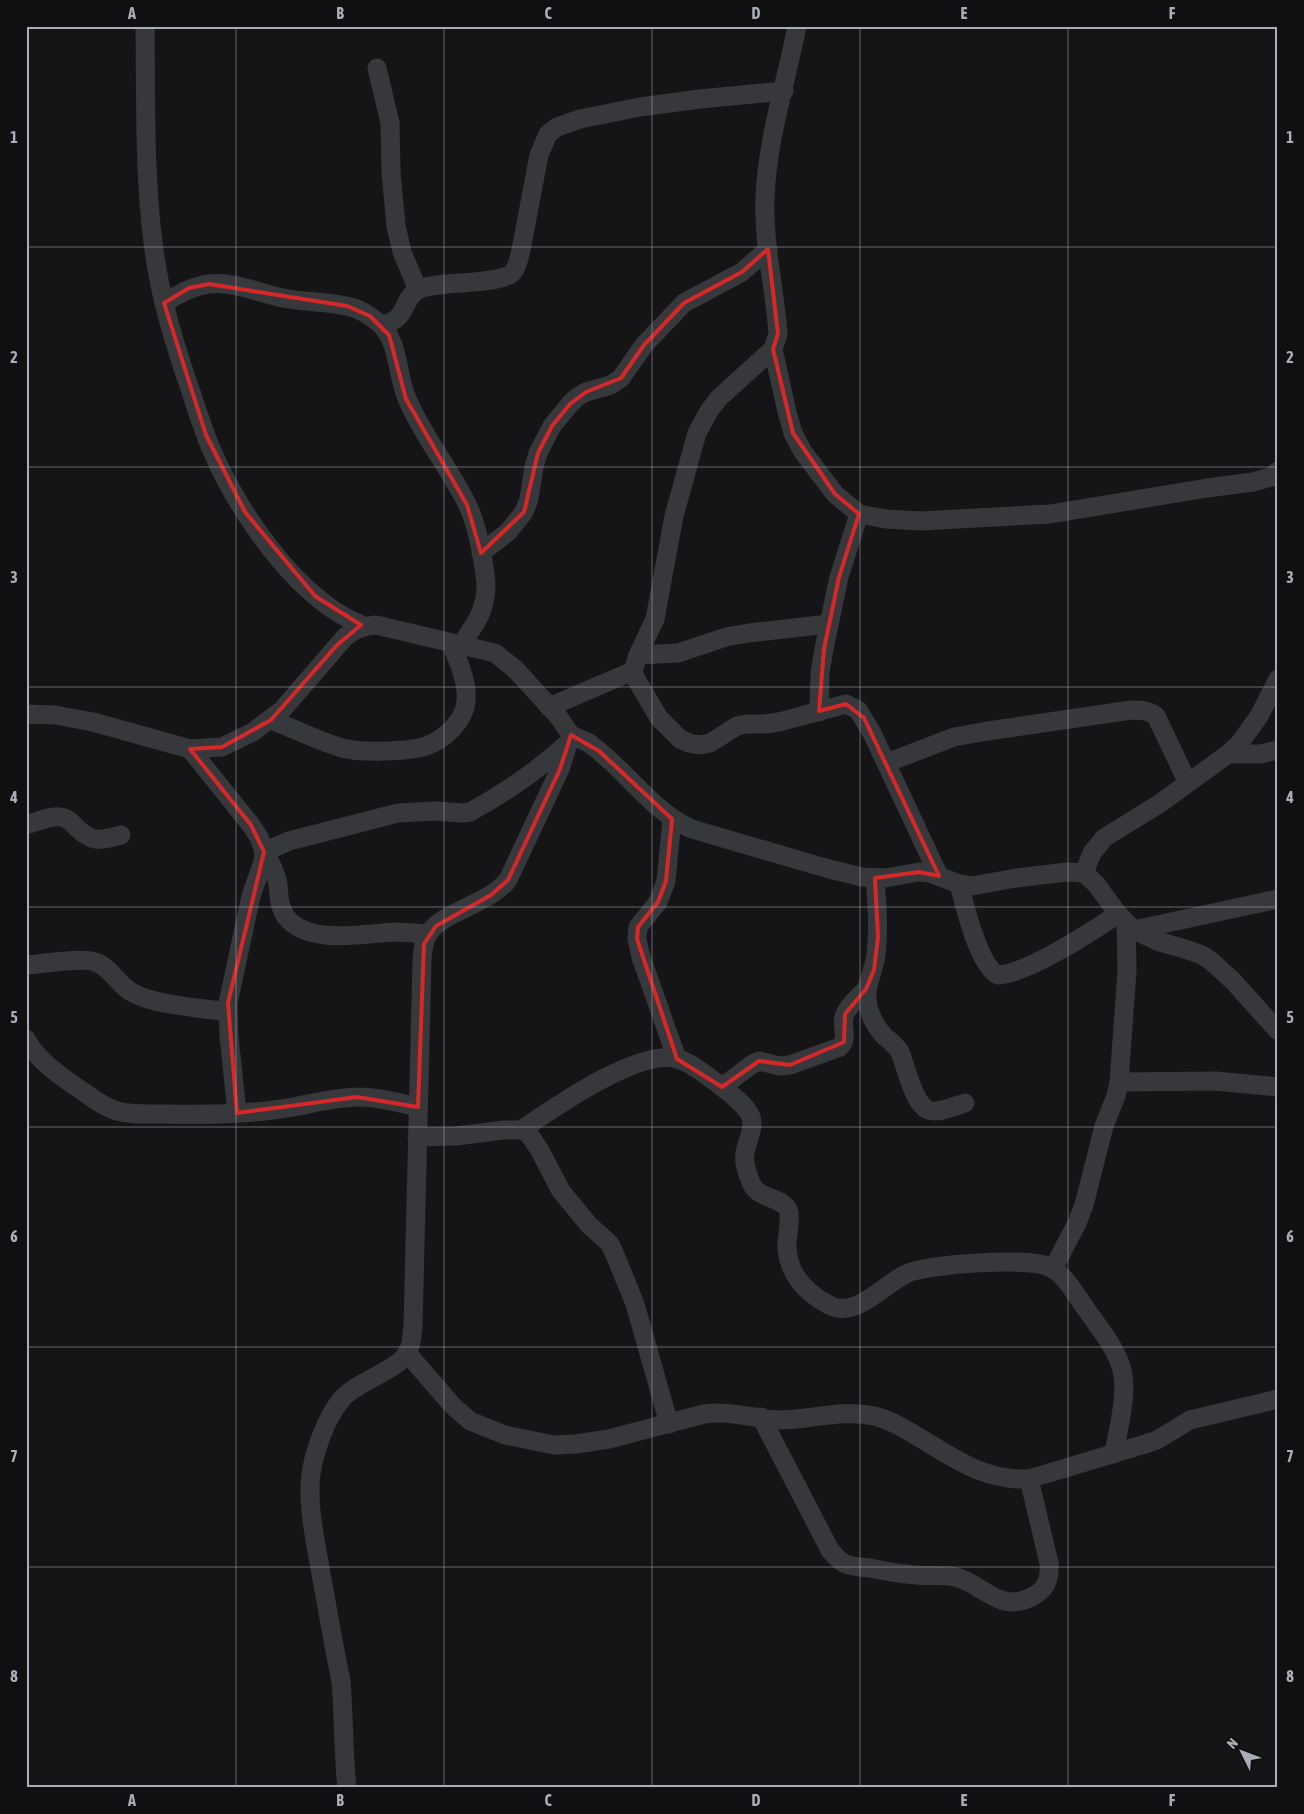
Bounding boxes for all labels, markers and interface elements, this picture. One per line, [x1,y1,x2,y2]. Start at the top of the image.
text: A [127,4,136,22]
text: B [336,4,344,22]
text: C [544,4,552,22]
text: D [752,4,761,22]
text: E [961,4,968,22]
text: F [1169,4,1176,22]
text: 1 [10,128,18,146]
text: 1 [1286,128,1294,146]
text: 2 [10,348,18,366]
text: 2 [1286,348,1294,366]
text: 3 [10,568,18,586]
text: 3 [1286,568,1294,586]
text: 4 [9,788,18,806]
text: 4 [1285,788,1294,806]
text: 5 [10,1008,18,1026]
text: 5 [1286,1008,1294,1026]
text: 6 [10,1227,18,1245]
text: 6 [1286,1227,1294,1245]
text: 7 [10,1447,18,1465]
text: 7 [1286,1447,1294,1465]
text: 8 [10,1667,18,1685]
text: 8 [1286,1667,1294,1685]
north arrow [1216,1726,1266,1776]
text: N [1224,1735,1241,1752]
text: A [127,1791,136,1809]
text: B [336,1791,344,1809]
text: C [544,1791,552,1809]
text: D [752,1791,761,1809]
text: E [961,1791,968,1809]
text: F [1169,1791,1176,1809]

